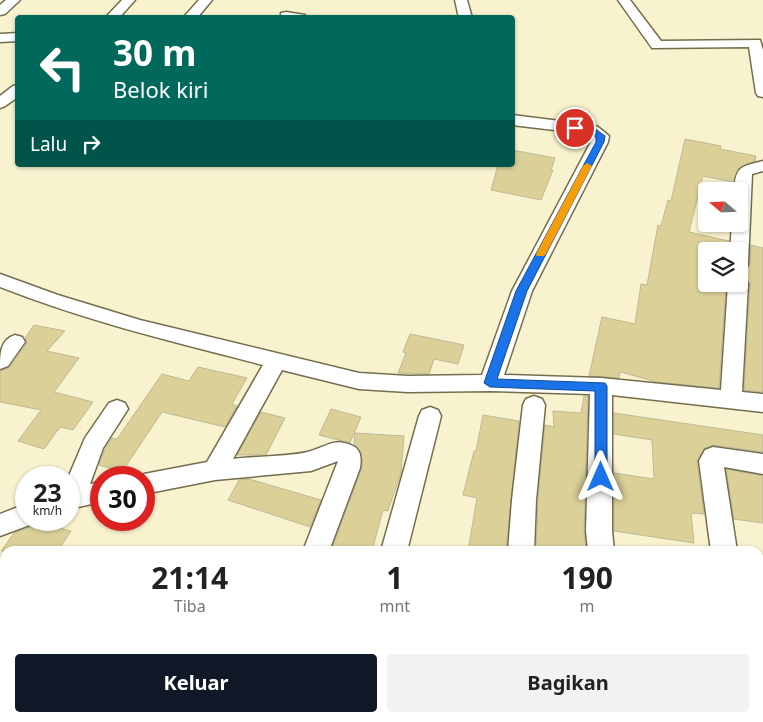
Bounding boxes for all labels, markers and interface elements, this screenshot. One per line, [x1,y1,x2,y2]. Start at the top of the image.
text: 30 m [113,29,196,76]
icon: left [30,35,95,100]
text: Belok kiri [113,74,208,104]
pin [554,107,596,149]
icon: arrive [561,114,589,142]
icon: right [77,130,105,158]
text: Lalu [30,131,67,157]
north arrow [698,182,748,232]
map controls [698,182,748,292]
button: layers [698,242,748,292]
position arrow [574,450,626,502]
speed limit sign: 30 [90,466,155,531]
text: 23 [33,475,62,509]
text: km/h [33,502,62,519]
text: 21:14 [151,557,228,598]
text: 1 [386,557,403,598]
text: 190 [561,557,613,598]
text: Tiba [174,595,206,617]
text: mnt [379,595,410,617]
text: m [580,595,595,617]
button: Keluar [15,654,377,712]
button: Bagikan [387,654,749,712]

